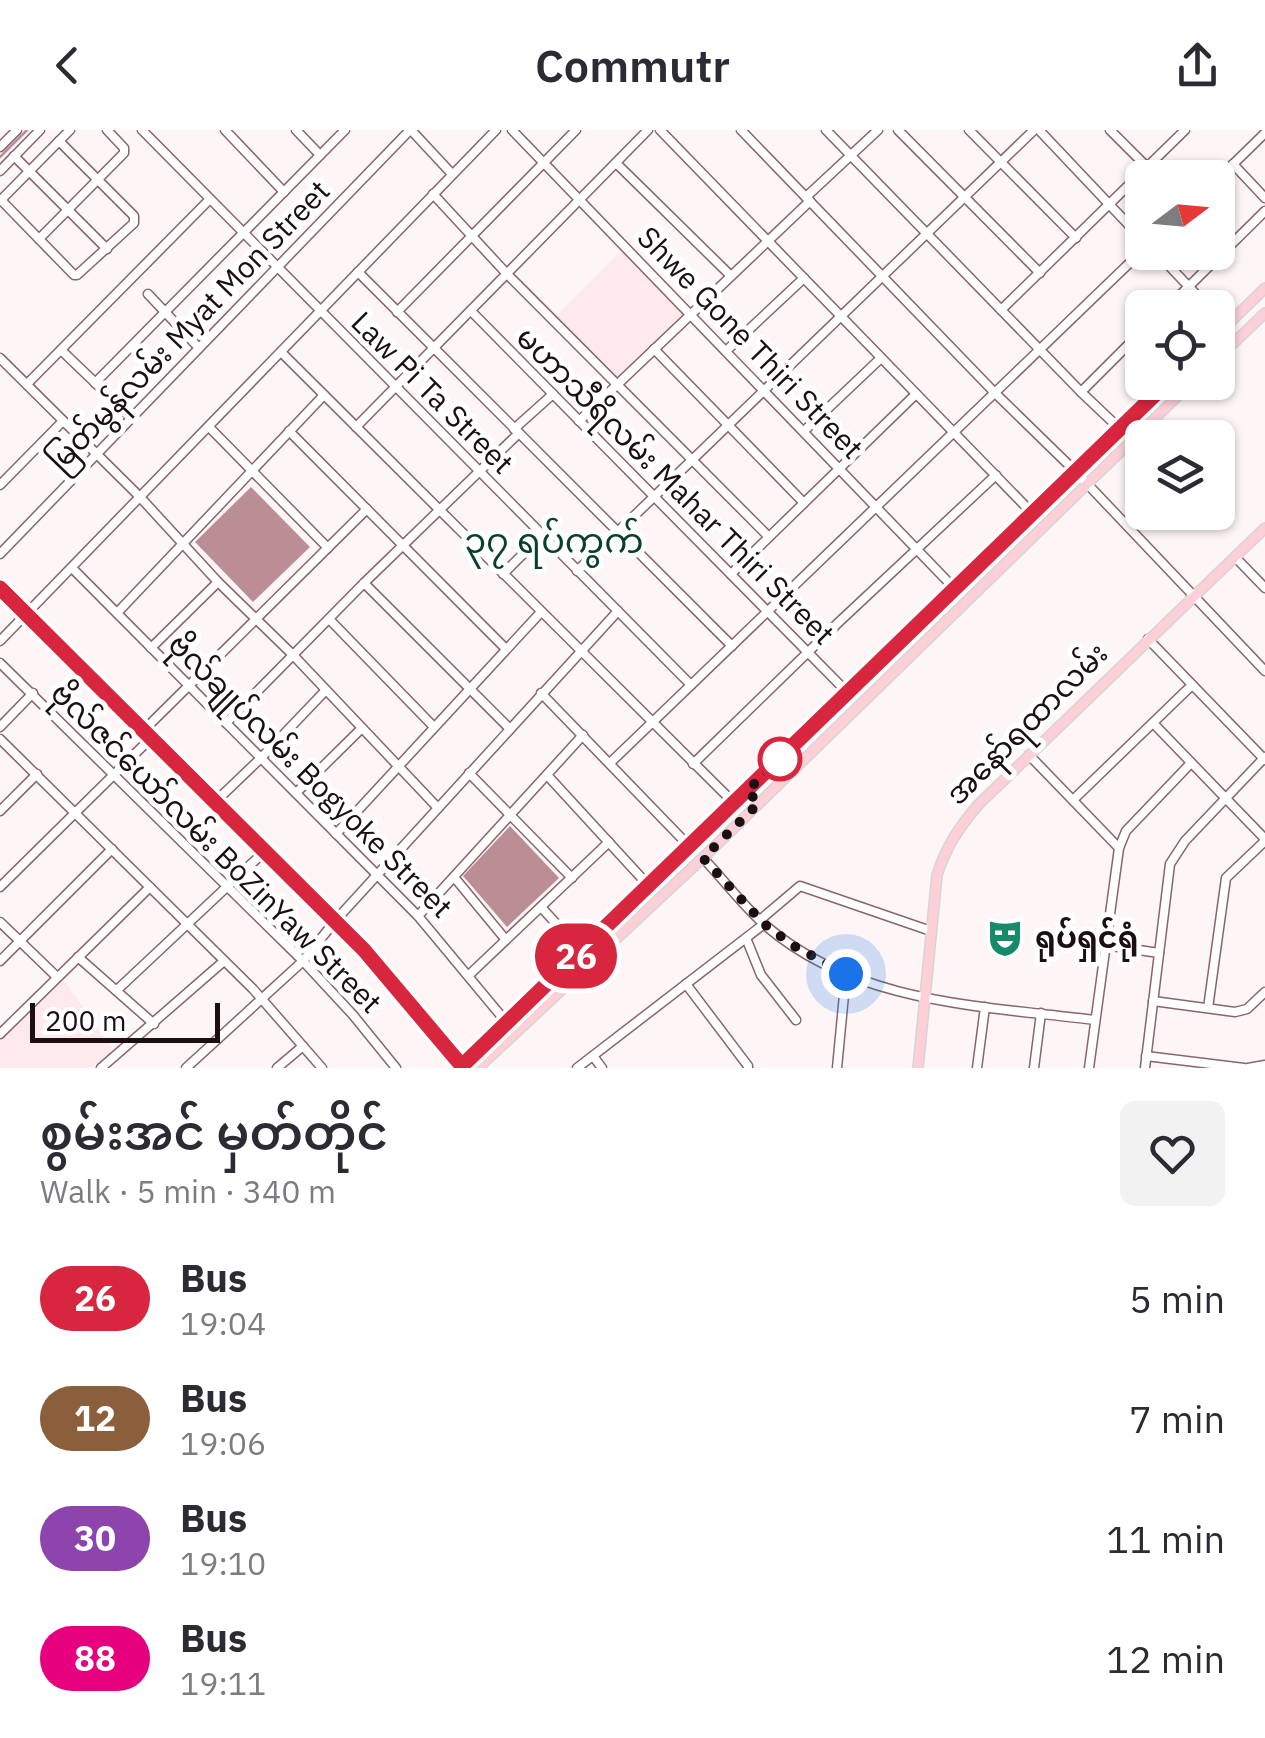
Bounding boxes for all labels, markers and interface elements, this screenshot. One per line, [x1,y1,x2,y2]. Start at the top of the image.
text: Commutr [535,36,730,94]
icon: back [40,38,95,93]
icon: share [1170,38,1225,93]
north arrow [1125,160,1235,270]
map controls [1125,160,1235,530]
street label: မြတ်မွန်လမ်း Myat Mon Street [38,170,342,484]
street label: Shwe Gone Thiri Street [630,217,872,466]
button: locate [1125,290,1235,400]
street label: Law Pi Ta Street [344,302,523,481]
street label: မဟာသီရိလမ်း Mahar Thiri Street [504,317,844,657]
button: layers [1125,420,1235,530]
district label: ၃၇ ရပ်ကွက် [465,517,643,569]
street label: ဗိုလ်ချုပ်လမ်း Bogyoke Street [156,624,462,930]
street label: အနော်ရထာလမ်း [936,633,1120,817]
street label: ဗိုလ်ဇင်ယော်လမ်း BoZinYaw Street [38,672,392,1026]
unlabelled marker [759,738,801,780]
theatre icon: ရုပ်ရှင်ရုံ [984,917,1026,959]
place label: ရုပ်ရှင်ရုံ [1035,917,1139,962]
line badge: 26 [531,924,621,988]
text: 26 [555,933,597,979]
your location [821,949,871,999]
scale bar [30,998,220,1043]
text: 200 m [45,1002,126,1039]
text: စွမ်းအင် မှတ်တိုင် [40,1101,388,1163]
button: heart [1120,1101,1225,1206]
text: Walk · 5 min · 340 m [40,1170,336,1212]
text: Bus [180,1253,247,1302]
text: 5 min [1129,1274,1225,1323]
text: 26 [74,1275,116,1321]
text: 19:04 [180,1302,266,1344]
text: Bus [180,1373,247,1422]
text: 7 min [1129,1394,1225,1443]
text: 12 [74,1395,116,1441]
text: 19:06 [180,1422,266,1464]
text: Bus [180,1493,247,1542]
text: 11 min [1106,1514,1225,1563]
text: 30 [74,1515,116,1561]
text: 19:10 [180,1542,266,1584]
text: Bus [180,1613,247,1662]
text: 12 min [1106,1634,1225,1683]
text: 88 [74,1635,116,1681]
text: 19:11 [180,1662,266,1704]

